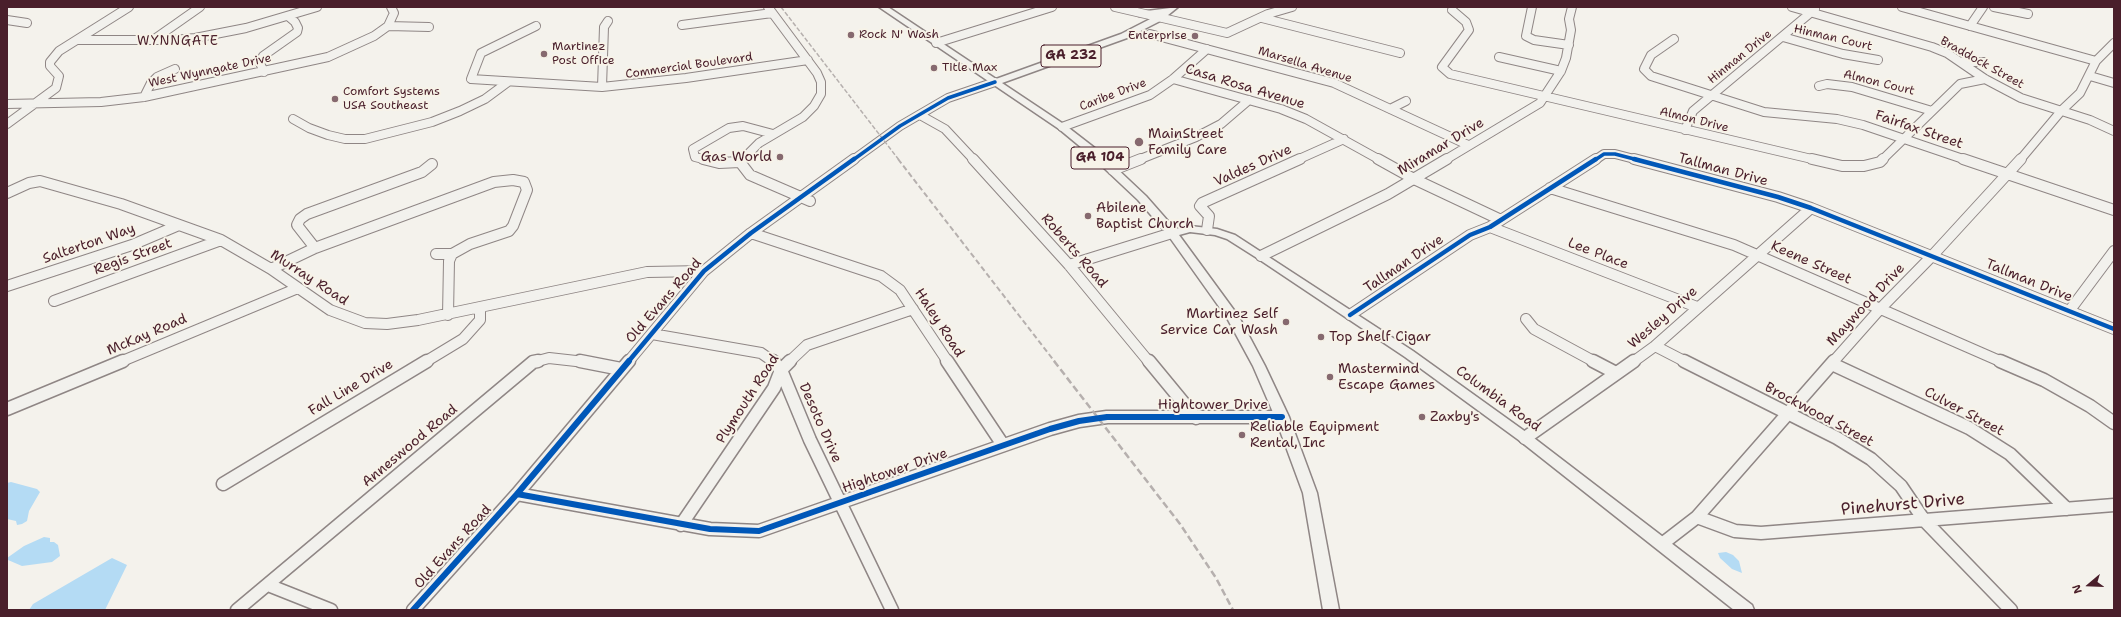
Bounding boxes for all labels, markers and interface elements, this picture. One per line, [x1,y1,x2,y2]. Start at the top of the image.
street label: Hinman Court [1792,22,1874,54]
street label: Hinman Drive [1705,27,1775,87]
place label: Rock N' Wash [859,28,939,42]
place label: Enterprise [1128,29,1187,43]
marker: Rock N' Wash [846,30,856,40]
marker: Enterprise [1190,31,1200,41]
district label: WYNNGATE [137,34,219,50]
street label: Braddock Street [1938,34,2026,92]
place label: Martinez Post Office [552,40,615,68]
street label: Marsella Avenue [1256,44,1354,86]
road number: GA 232 [1041,45,1101,67]
marker: Martinez Post Office [539,49,549,59]
street label: Commercial Boulevard [625,50,753,82]
street label: West Wynngate Drive [147,51,273,91]
place label: Title Max [942,61,997,75]
street label: Casa Rosa Avenue [1183,61,1307,113]
marker: Title Max [929,63,939,73]
street label: Almon Court [1842,67,1916,99]
street label: Caribe Drive [1078,76,1148,114]
place label: Comfort Systems USA Southeast [343,85,440,113]
marker: Comfort Systems USA Southeast [330,94,340,104]
street label: Almon Drive [1658,104,1730,136]
street label: Fairfax Street [1873,107,1965,153]
street label: Miramar Drive [1395,115,1487,179]
place label: MainStreet Family Care [1148,126,1227,158]
marker: MainStreet Family Care [1133,136,1145,148]
street label: Valdes Drive [1211,141,1295,191]
road number: GA 104 [1071,147,1129,169]
place label: Gas World [701,149,772,165]
street label: Tallman Drive [1676,150,1770,190]
marker: Gas World [775,152,785,162]
place label: Abilene Baptist Church [1096,200,1194,232]
street label: Roberts Road [1037,211,1111,291]
marker: Abilene Baptist Church [1083,211,1093,221]
street label: Salterton Way [41,220,137,268]
street label: Tallman Drive [1361,231,1447,297]
street label: Regis Street [92,235,174,279]
street label: Lee Place [1565,235,1631,273]
street label: Keene Street [1768,238,1854,288]
street label: Murray Road [267,247,351,309]
street label: Old Evans Road [622,255,706,347]
street label: Tallman Drive [1983,256,2075,306]
street label: Maywood Drive [1823,260,1909,350]
street label: Wesley Drive [1625,283,1701,353]
street label: Haley Road [911,285,967,361]
place label: Martinez Self Service Car Wash [1160,306,1278,338]
street label: McKay Road [104,311,190,359]
marker: Martinez Self Service Car Wash [1281,317,1291,327]
place label: Top Shelf Cigar [1329,329,1431,345]
marker: Top Shelf Cigar [1316,332,1326,342]
street label: Plymouth Road [713,351,783,447]
street label: Fall Line Drive [306,356,396,420]
place label: Mastermind Escape Games [1338,361,1435,394]
street label: Columbia Road [1452,362,1544,436]
marker: Mastermind Escape Games [1325,372,1335,382]
street label: Brockwood Street [1762,379,1876,451]
street label: Desoto Drive [795,381,845,465]
street label: Culver Street [1921,384,2007,440]
street label: Hightower Drive [1158,397,1268,413]
street label: Anneswood Road [359,401,461,491]
place label: Zaxby's [1430,409,1480,425]
marker: Zaxby's [1417,412,1427,422]
place label: Reliable Equipment Rental, Inc [1250,419,1379,452]
marker: Reliable Equipment Rental, Inc [1237,430,1247,440]
street label: Hightower Drive [840,445,950,497]
street label: Pinehurst Drive [1840,489,1966,521]
street label: Old Evans Road [411,502,495,592]
north arrow [2069,565,2109,605]
text: N [2069,583,2086,596]

